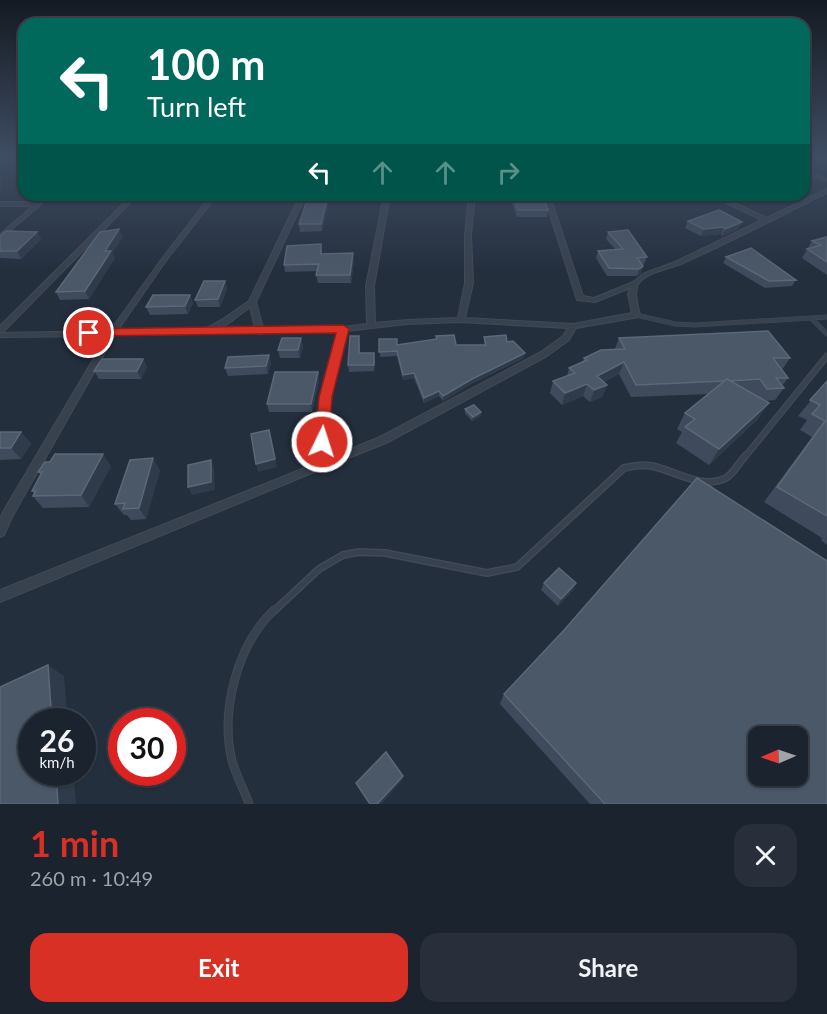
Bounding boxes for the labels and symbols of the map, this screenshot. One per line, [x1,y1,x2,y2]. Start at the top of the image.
pin [63,307,114,358]
position arrow [290,410,354,474]
speed limit sign: 30 [108,708,186,786]
north arrow [748,726,808,786]

